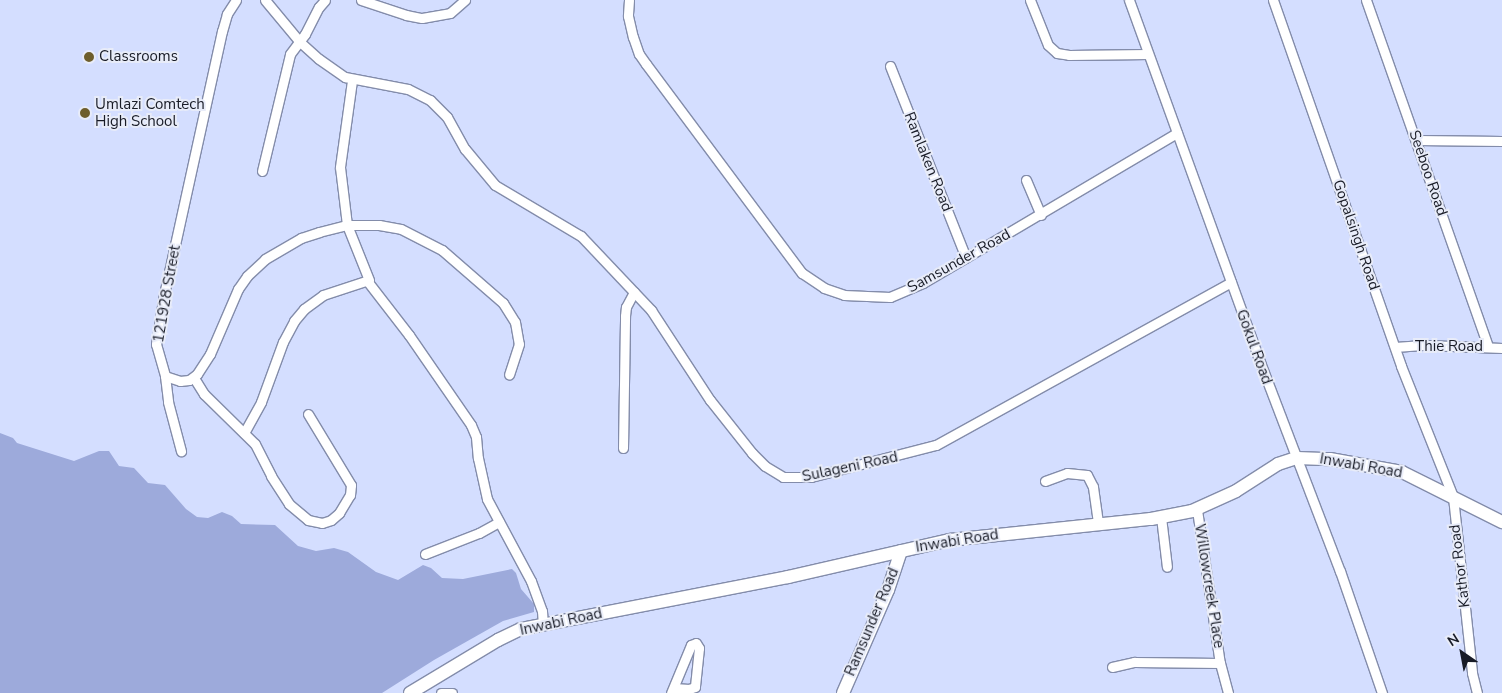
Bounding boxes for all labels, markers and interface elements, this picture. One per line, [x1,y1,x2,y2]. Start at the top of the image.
place label: Classrooms [99,48,178,66]
marker: Classrooms [83,51,95,63]
place label: Umlazi Comtech High School [95,95,205,130]
marker: Umlazi Comtech High School [79,107,91,119]
street label: Ramlaken Road [900,110,956,214]
street label: Seeboo Road [1405,128,1451,218]
street label: Gopalsingh Road [1329,177,1383,293]
street label: Samsunder Road [904,225,1014,297]
street label: 121928 Street [150,244,184,344]
street label: Gokul Road [1232,307,1276,387]
street label: Thie Road [1415,338,1483,356]
street label: Sulageni Road [800,448,900,486]
street label: Inwabi Road [1318,450,1404,482]
street label: Willowcreek Place [1190,523,1228,649]
street label: Kathor Road [1446,523,1474,609]
street label: Inwabi Road [914,526,1000,556]
street label: Ramsunder Road [841,565,903,679]
street label: Inwabi Road [518,604,604,640]
north arrow [1437,628,1487,678]
text: N [1444,629,1463,651]

